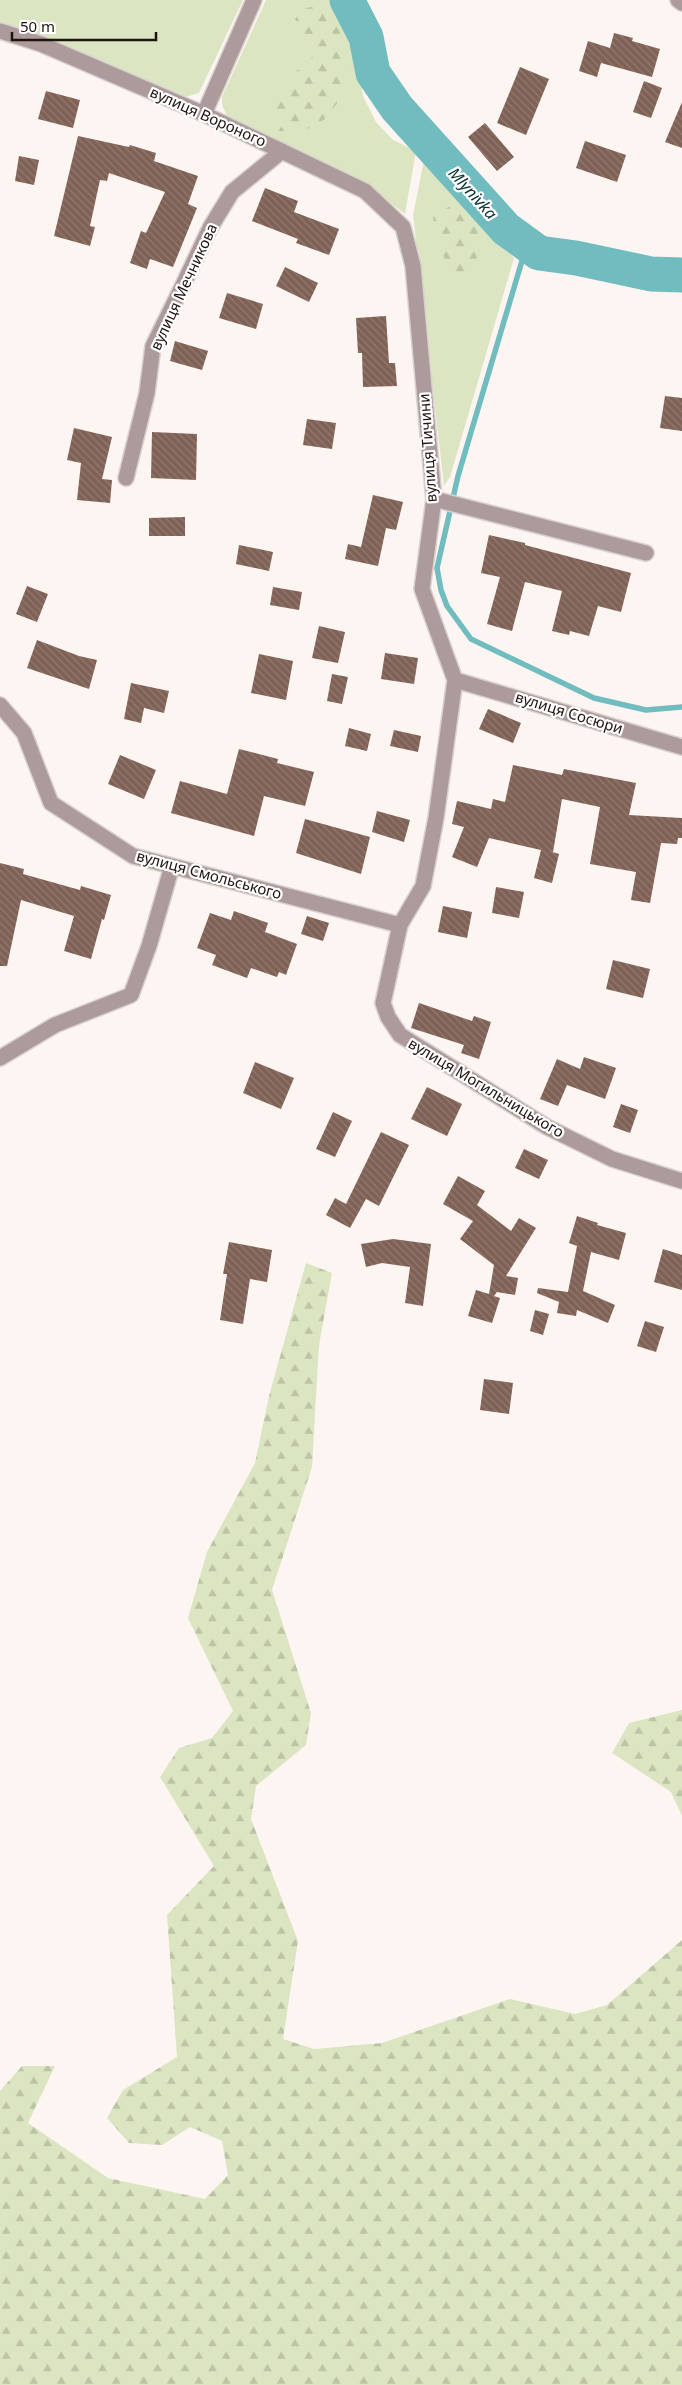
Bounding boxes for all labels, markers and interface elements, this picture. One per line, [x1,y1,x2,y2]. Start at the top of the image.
scale bar [12,10,156,42]
text: 50 m [20,16,55,36]
street label: вулиця Вороного [147,81,270,151]
water label: Mlynivka [444,162,502,224]
street label: вулиця Мечникова [145,220,221,353]
street label: вулиця Тичини [413,393,441,503]
street label: вулиця Сосюри [513,686,625,738]
street label: вулиця Смольського [134,845,284,903]
street label: вулиця Могильницького [405,1033,568,1142]

